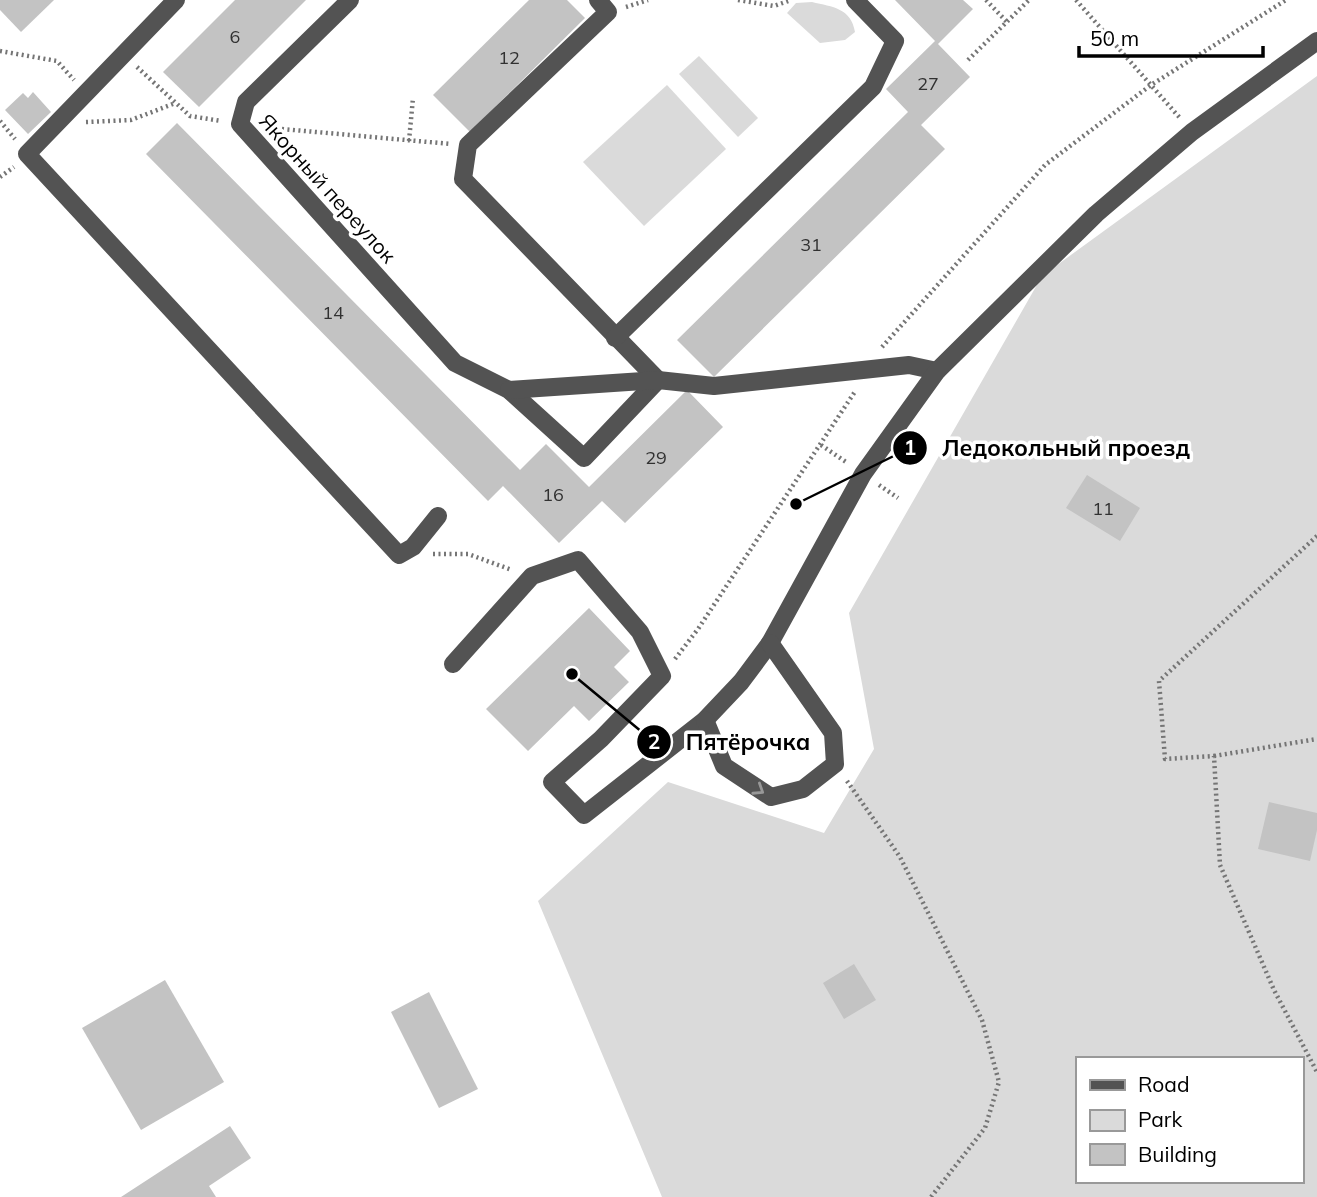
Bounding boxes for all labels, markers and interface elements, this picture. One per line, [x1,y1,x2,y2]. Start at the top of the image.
scale bar [1079,14,1263,58]
house number: 6 [230,25,240,48]
text: 50 m [1090,25,1139,51]
house number: 12 [498,46,520,69]
house number: 27 [917,72,939,95]
street label: Якорный переулок [254,108,402,269]
house number: 31 [800,233,822,256]
house number: 14 [322,301,344,324]
callout: Ледокольный проезд [893,426,1204,470]
text: Ледокольный проезд [942,433,1191,462]
text: 1 [904,434,916,460]
house number: 29 [645,446,667,469]
house number: 16 [542,483,564,506]
house number: 11 [1092,497,1114,520]
callout: Пятёрочка [637,720,824,764]
text: Пятёрочка [686,727,810,756]
text: 2 [648,728,660,754]
one-way arrow [752,781,765,794]
legend [1076,1057,1303,1183]
text: Road [1138,1071,1189,1097]
text: Park [1138,1106,1182,1132]
text: Building [1138,1141,1217,1167]

